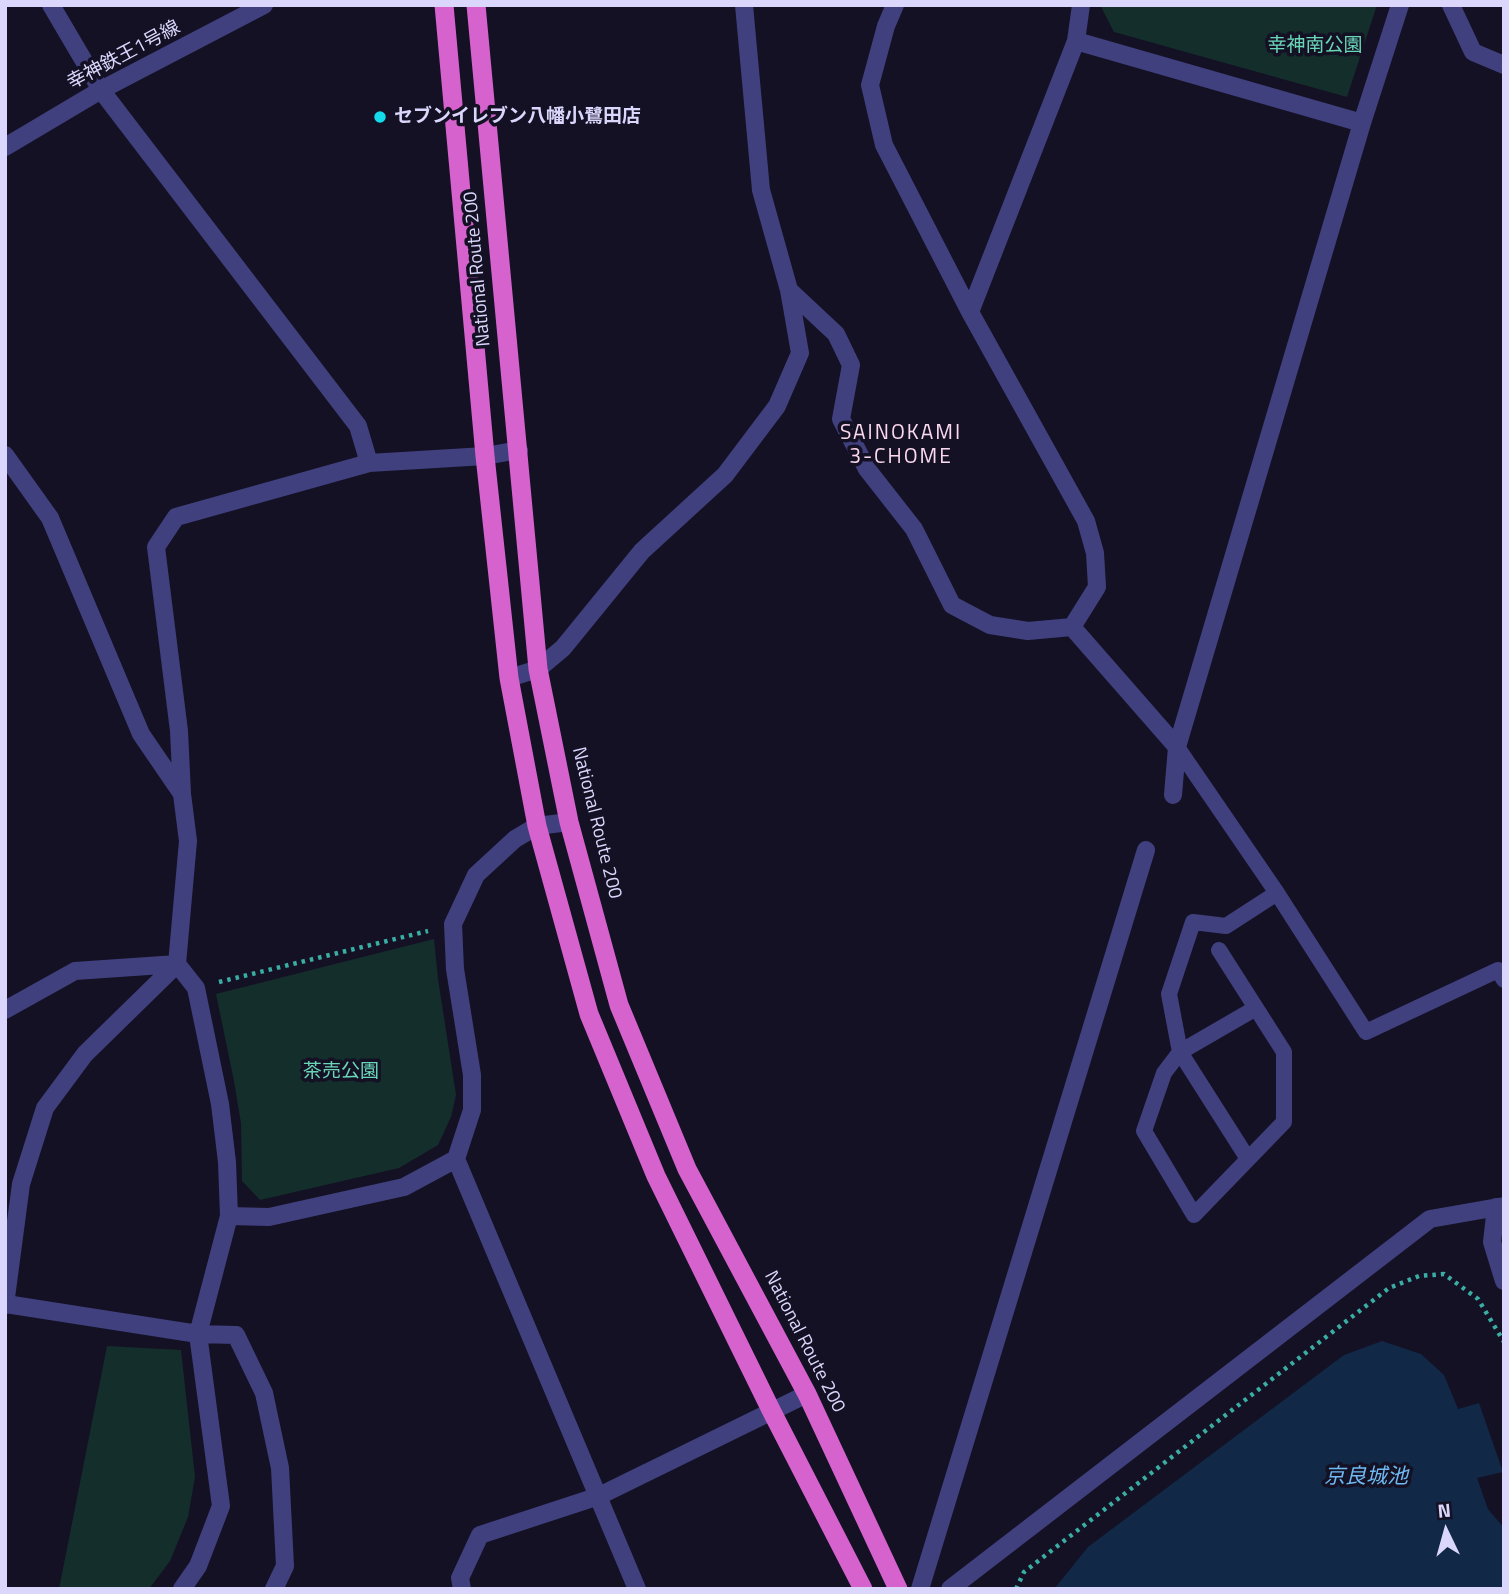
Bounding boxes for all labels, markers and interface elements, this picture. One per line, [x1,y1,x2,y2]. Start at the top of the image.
street label: 幸神鉄王1号線 [64,17,184,95]
park label: 幸神南公園 [1268,35,1362,57]
place label: セブンイレブン八幡小鷺田店 [394,106,641,128]
marker: セブンイレブン八幡小鷺田店 [372,109,388,125]
street label: National Route 200 [460,191,496,347]
district label: SAINOKAMI 3-CHOME [841,421,961,471]
street label: National Route 200 [566,745,626,901]
park label: 茶売公園 [303,1061,379,1083]
street label: National Route 200 [759,1268,849,1416]
water label: 京良城池 [1324,1465,1408,1491]
text: N [1436,1495,1452,1525]
north arrow [1411,1496,1481,1566]

